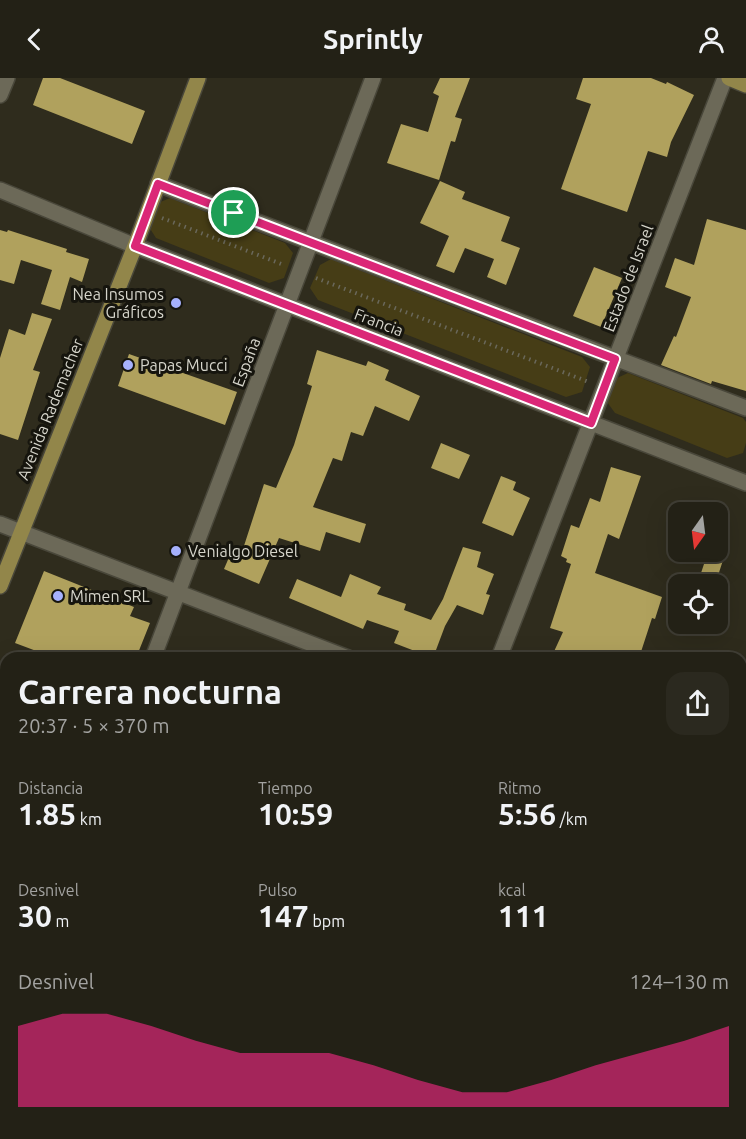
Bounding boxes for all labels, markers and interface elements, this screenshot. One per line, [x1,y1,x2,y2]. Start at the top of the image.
icon: back [18,23,51,56]
icon: person [695,23,728,56]
text: Sprintly [323,24,423,54]
pin [208,187,259,238]
icon: arrive [217,196,250,229]
street label: Estado de Israel [599,222,657,334]
place label: Nea Insumos Gráficos [72,285,164,321]
marker: Nea Insumos Gráficos [169,296,183,310]
street label: Francia [352,304,406,340]
street label: España [228,335,264,389]
street label: Avenida Rademacher [13,336,87,482]
place label: Papas Mucci [140,356,228,374]
marker: Papas Mucci [121,358,135,372]
north arrow [668,502,728,562]
map controls [668,502,728,634]
place label: Venialgo Diesel [188,542,298,560]
marker: Venialgo Diesel [169,544,183,558]
button: locate [668,574,728,634]
place label: Mimen SRL [70,587,150,605]
marker: Mimen SRL [51,589,65,603]
button: share [666,672,729,735]
text: Carrera nocturna [18,673,282,710]
text: 20:37 · 5 × 370 m [18,714,170,737]
text: Distancia [18,779,83,797]
text: Tiempo [258,779,313,797]
text: Ritmo [498,779,541,797]
text: 1.85 [18,797,76,831]
text: 10:59 [258,797,333,831]
text: 5:56 [498,797,556,831]
text: km [76,810,102,828]
text: /km [556,810,588,828]
text: Desnivel [18,881,79,899]
text: Pulso [258,881,297,899]
text: kcal [498,881,526,899]
text: 30 [18,899,52,933]
text: 147 [258,899,309,933]
text: 111 [498,899,549,933]
text: m [52,912,69,930]
text: bpm [309,912,345,930]
text: Desnivel [18,970,94,993]
text: 124–130 m [630,970,729,993]

